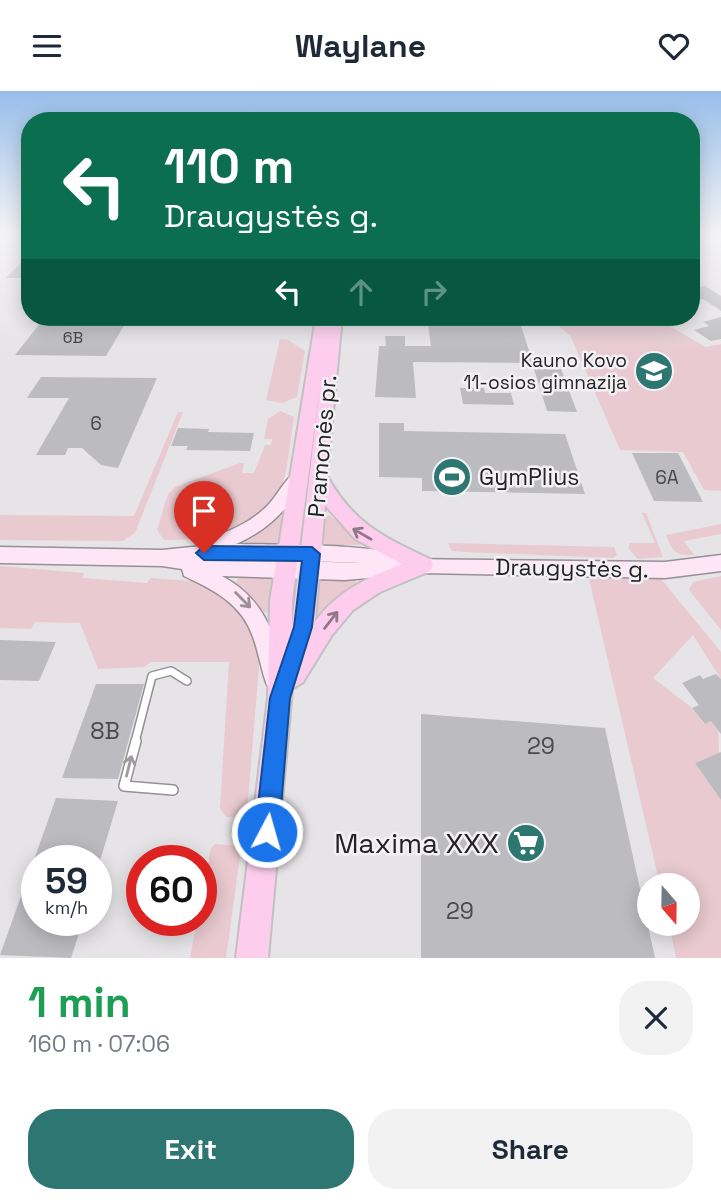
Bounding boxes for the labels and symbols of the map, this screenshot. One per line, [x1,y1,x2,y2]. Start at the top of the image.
house number: 6B [63,327,83,348]
place label: Kauno Kovo 11-osios gimnazija [463,348,627,395]
school or university icon: Kauno Kovo 11-osios gimnazija [633,350,675,392]
street label: Pramonės pr. [301,374,343,518]
house number: 6 [90,411,102,436]
sports icon: GymPlius [431,456,473,498]
place label: GymPlius [479,462,579,492]
house number: 6A [655,465,679,490]
pin [174,481,234,553]
one-way arrow [353,527,373,541]
street label: Draugystės g. [495,552,649,584]
one-way arrow [234,592,251,609]
one-way arrow [323,612,338,630]
house number: 8B [90,716,120,746]
house number: 29 [527,731,555,761]
one-way arrow [123,756,136,778]
position arrow [230,795,304,869]
supermarket icon: Maxima XXX [505,822,547,864]
place label: Maxima XXX [334,825,499,861]
speed limit sign: 60 [126,845,217,936]
north arrow [637,873,700,936]
house number: 29 [446,896,474,926]

